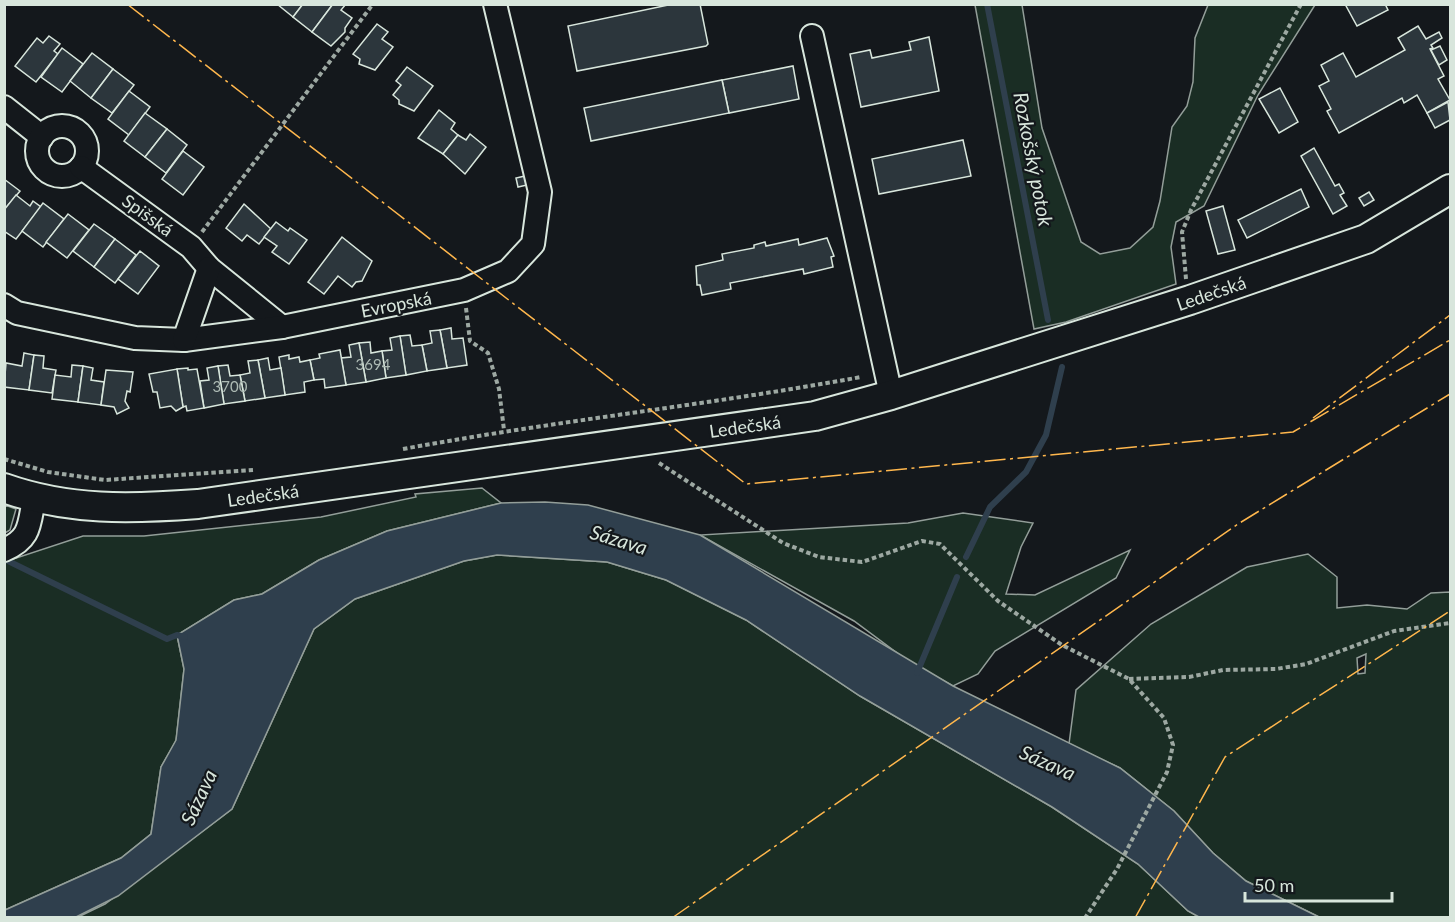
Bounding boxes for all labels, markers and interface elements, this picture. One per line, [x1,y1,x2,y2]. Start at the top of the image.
water label: Rozkošský potok [1009,90,1059,228]
street label: Spišská [118,189,178,241]
street label: Ledečská [1173,271,1249,315]
street label: Evropská [359,286,433,322]
house number: 3694 [356,355,391,373]
house number: 3700 [213,377,248,395]
street label: Ledečská [708,410,782,442]
street label: Ledečská [226,479,300,511]
water label: Sázava [588,519,650,559]
water label: Sázava [1016,739,1080,785]
water label: Sázava [175,766,221,828]
scale bar [1245,865,1392,903]
text: 50 m [1254,874,1294,896]

